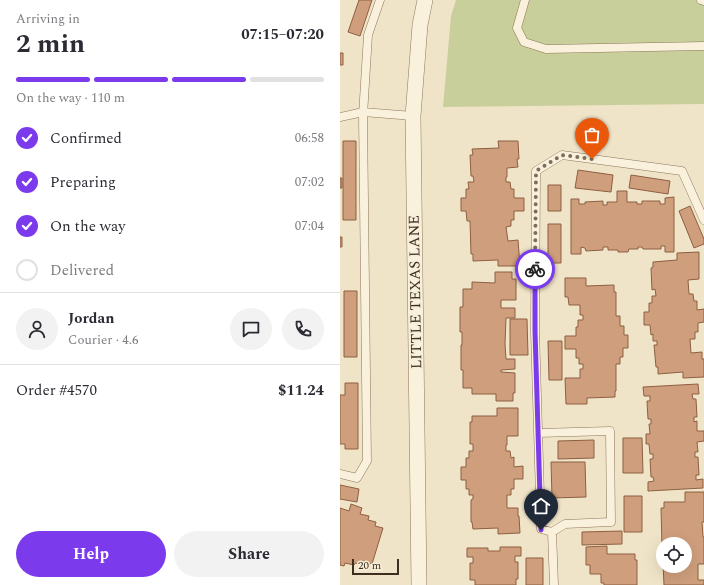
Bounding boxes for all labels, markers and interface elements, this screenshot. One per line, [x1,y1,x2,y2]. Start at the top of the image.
text: Arriving in [16,9,80,29]
text: 07:15–07:20 [241,23,324,46]
text: 2 min [16,24,85,64]
text: On the way · 110 m [16,88,125,108]
pin [575,118,609,159]
icon: bag [581,124,603,146]
icon: check [16,127,38,149]
text: Confirmed [50,127,122,150]
text: 06:58 [295,128,324,148]
icon: check [16,171,38,193]
text: Preparing [50,171,116,194]
text: 07:02 [295,172,324,192]
icon: check [16,215,38,237]
text: On the way [50,215,125,238]
street label: LITTLE TEXAS LANE [403,215,428,369]
text: 07:04 [295,216,324,236]
courier [515,249,555,289]
icon: bike [524,258,546,280]
text: Delivered [50,259,114,282]
text: Jordan [68,307,115,330]
button: person [16,308,58,350]
button: chat [230,308,272,350]
button: phone [282,308,324,350]
text: Courier · 4.6 [68,330,138,350]
text: Order #4570 [16,379,97,402]
text: $11.24 [278,379,324,402]
pin [524,489,558,530]
icon: home [530,495,552,517]
button: Help [16,531,166,577]
button: Share [174,531,324,577]
map controls [656,537,692,573]
button: locate [656,537,692,573]
scale bar [352,557,399,576]
text: 20 m [358,557,381,574]

